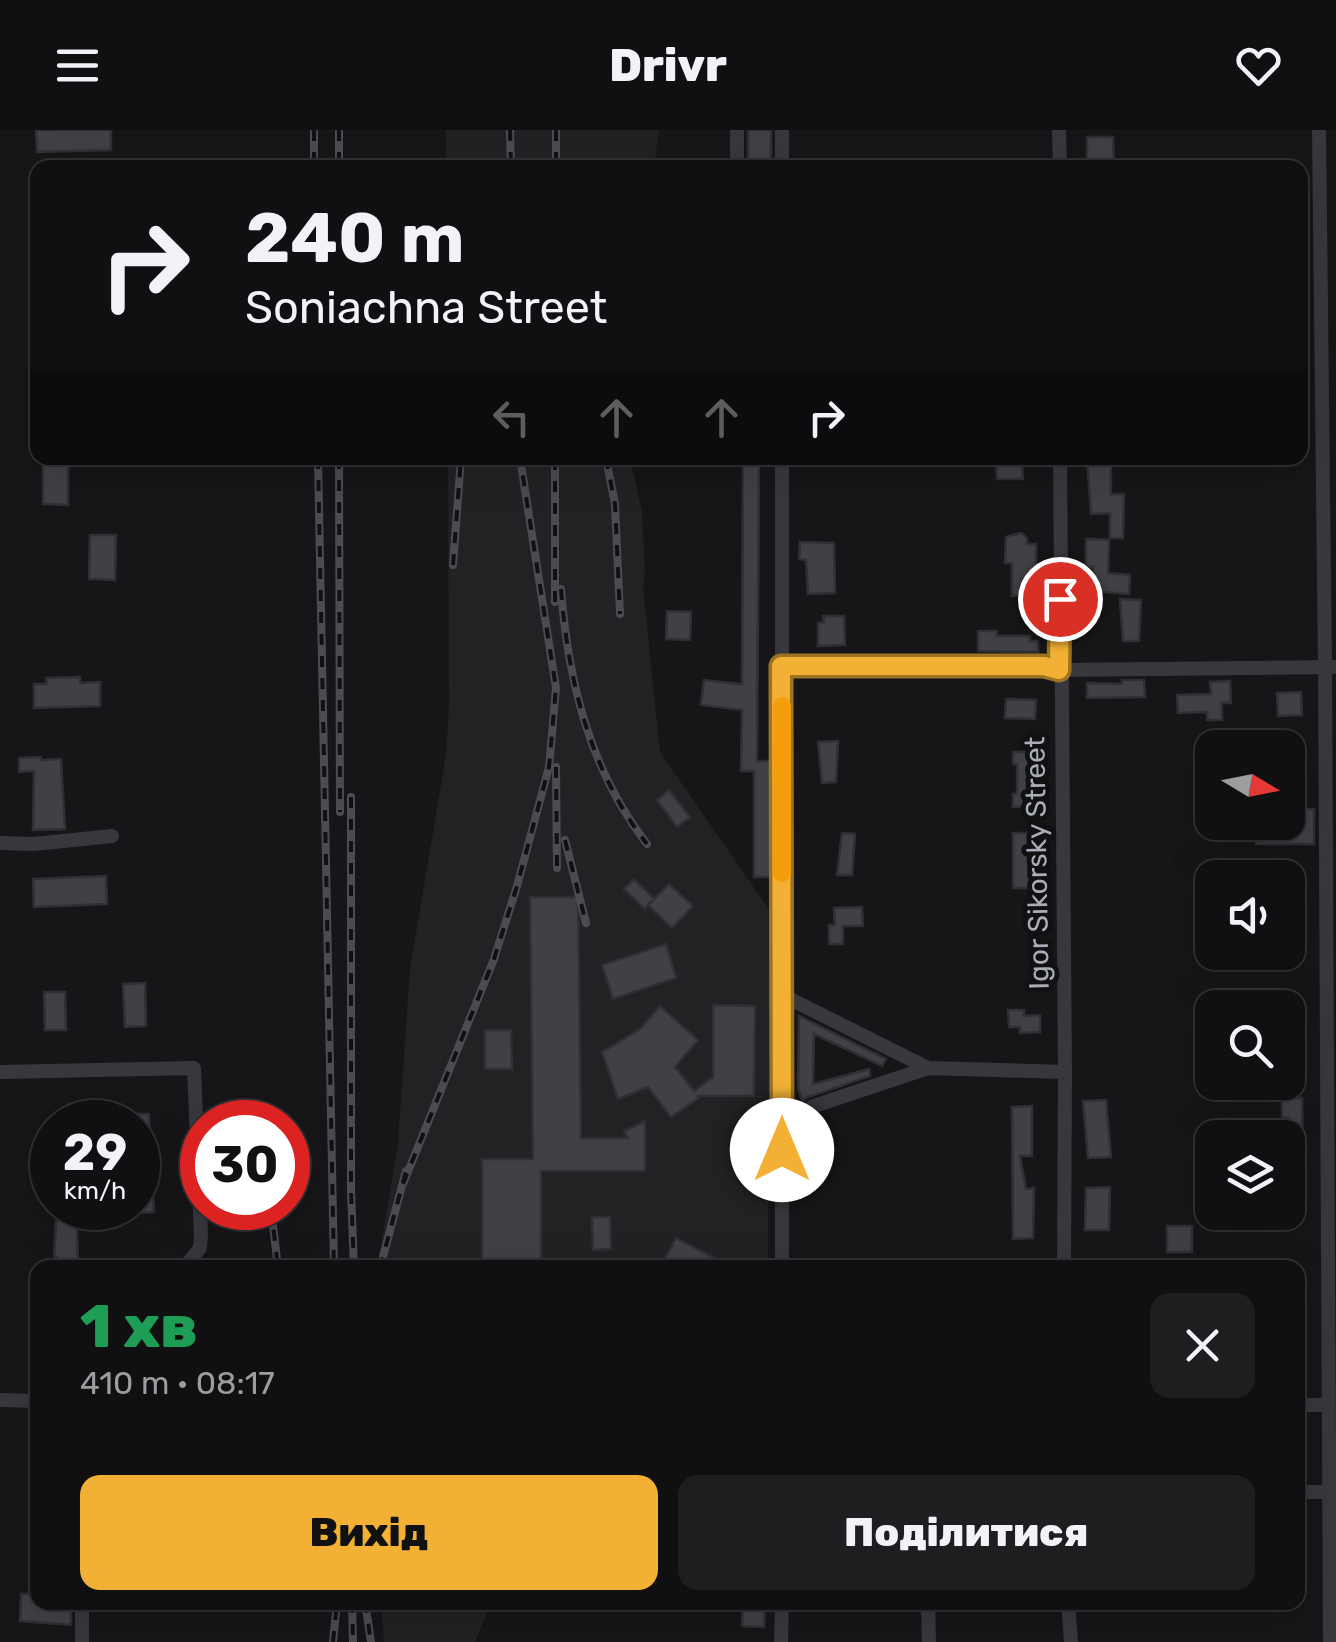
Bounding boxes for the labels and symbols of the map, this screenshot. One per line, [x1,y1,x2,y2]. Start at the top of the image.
pin [1018,557,1103,642]
north arrow [1195,730,1305,840]
street label: Igor Sikorsky Street [1018,736,1056,990]
position arrow [730,1098,834,1202]
speed limit sign: 30 [180,1100,310,1230]

